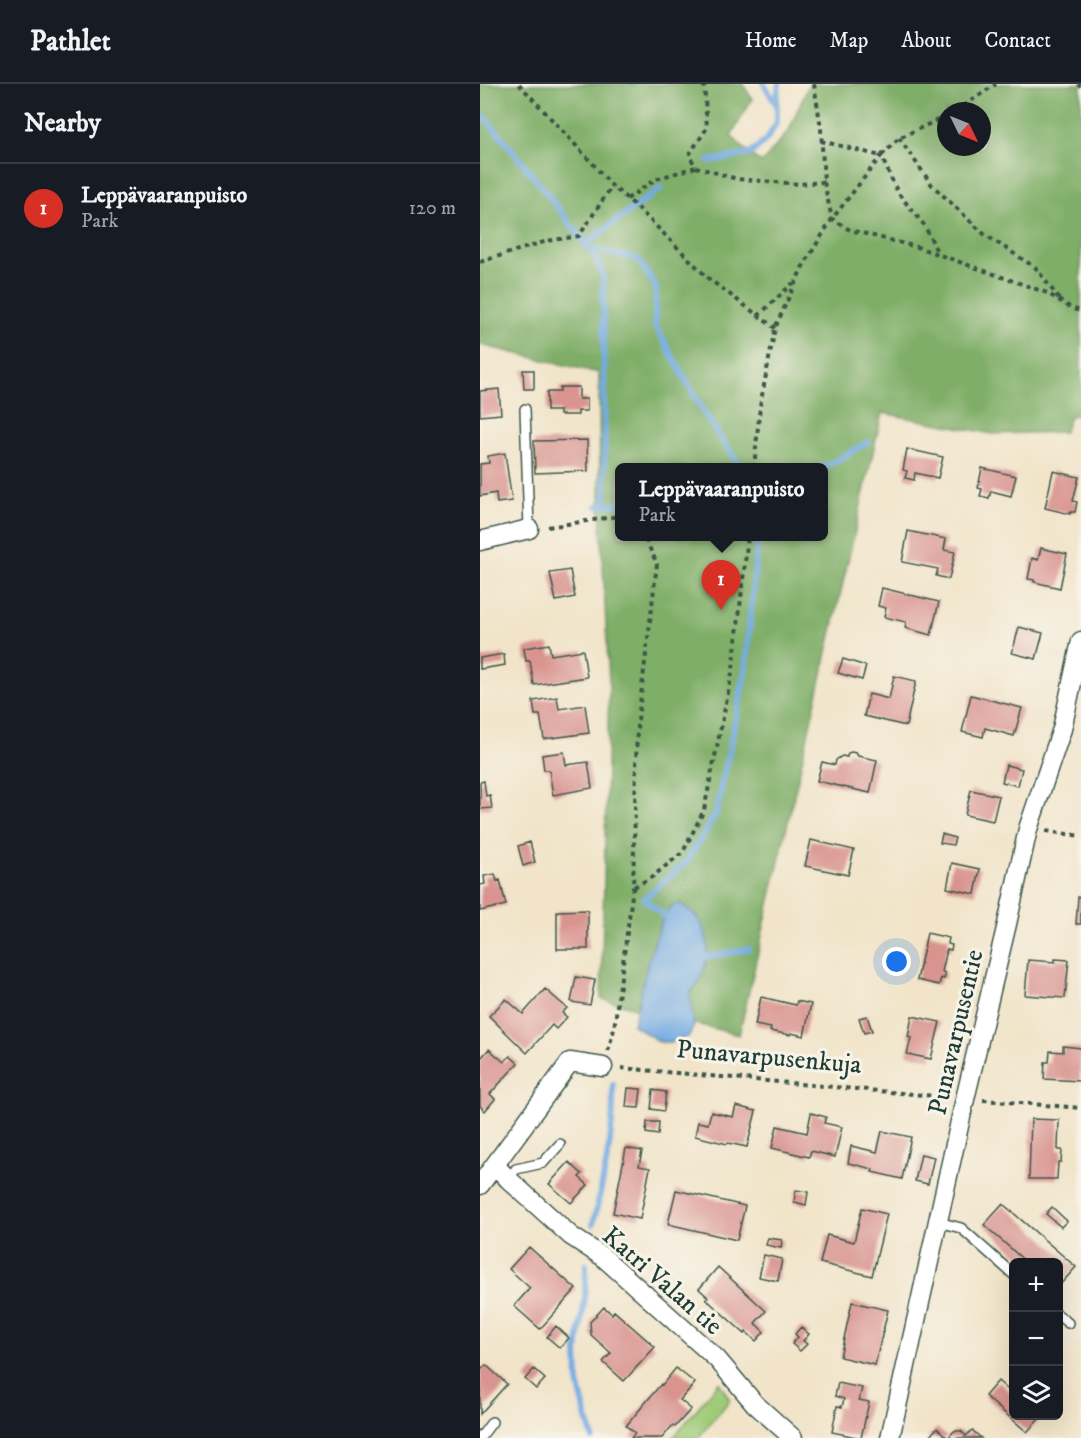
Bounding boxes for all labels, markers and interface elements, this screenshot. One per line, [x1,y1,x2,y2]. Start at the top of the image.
text: Pathlet [30,24,111,59]
text: Home [745,28,797,54]
text: Map [830,28,868,54]
text: About [901,28,952,54]
text: Contact [985,28,1051,54]
north arrow [937,102,991,156]
text: Nearby [24,107,101,140]
text: Leppävaaranpuisto [81,182,247,209]
text: 1 [40,196,47,221]
text: 120 m [409,196,456,221]
text: Park [81,209,118,234]
popup [615,463,828,541]
text: Leppävaaranpuisto [638,476,805,503]
text: Park [638,503,676,528]
pin: 1 [702,560,740,610]
street label: Punavarpusentie [921,946,992,1118]
your location [882,947,911,976]
street label: Punavarpusenkuja [675,1033,863,1082]
street label: Katri Valan tie [595,1220,729,1343]
map controls [1009,1258,1063,1420]
button: + [1009,1258,1063,1312]
button: − [1009,1312,1063,1366]
button: layers [1009,1366,1063,1420]

